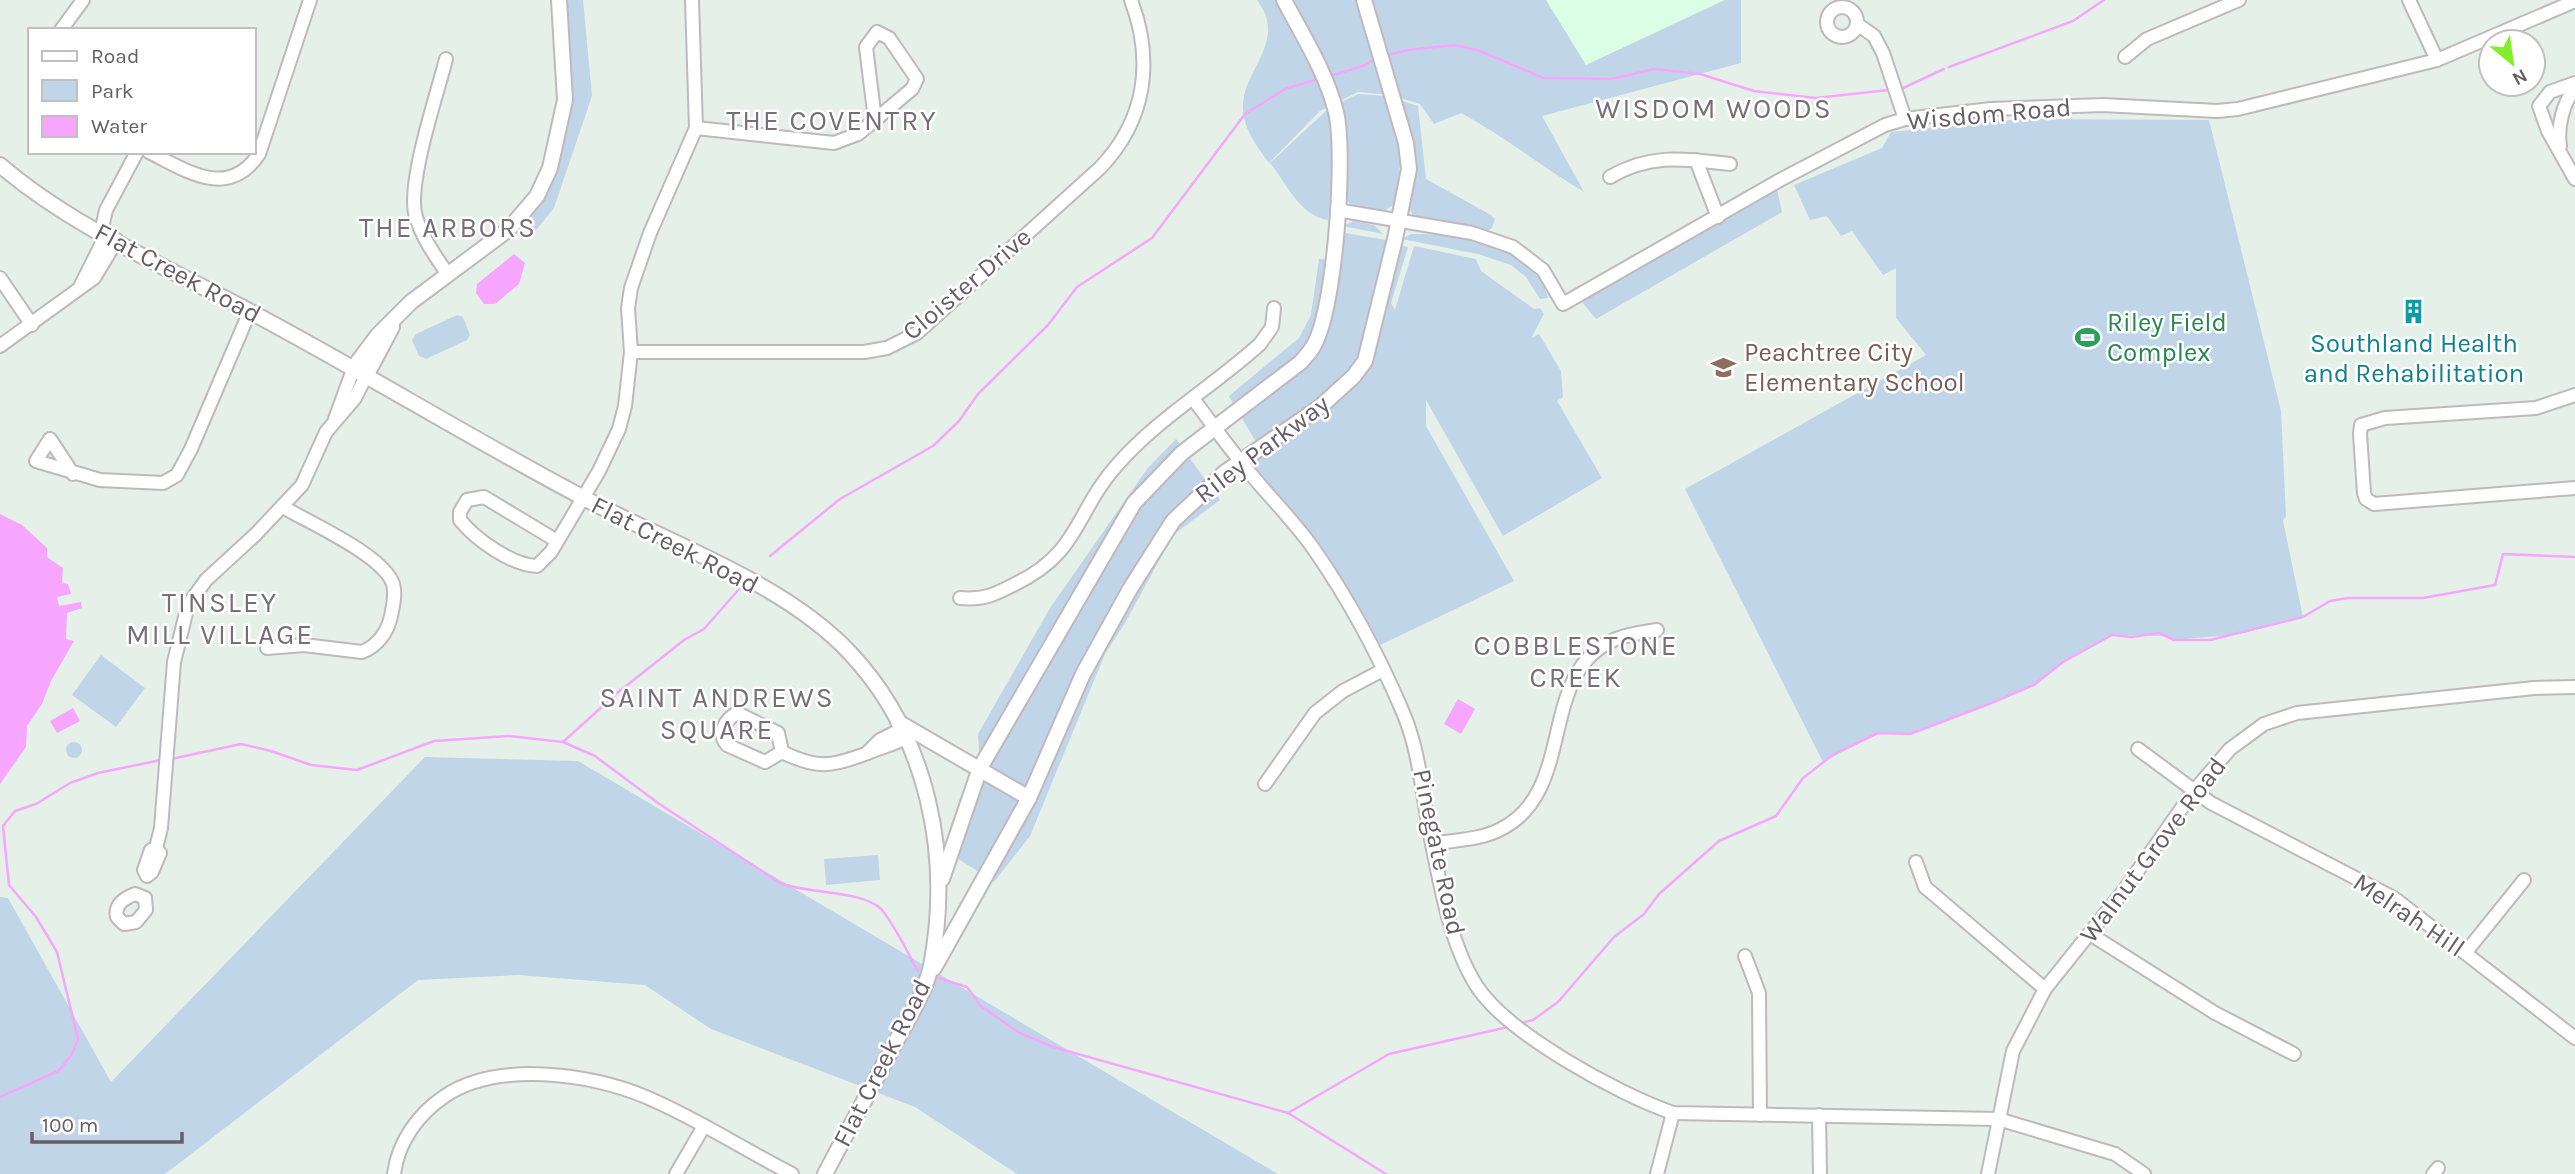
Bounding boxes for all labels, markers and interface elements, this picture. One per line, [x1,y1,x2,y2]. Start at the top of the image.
legend [28,28,256,154]
north arrow [2477,28,2547,98]
text: Road [91,44,139,68]
text: N [2508,64,2531,90]
text: Park [91,79,134,103]
street label: Wisdom Road [1906,91,2072,137]
district label: WISDOM WOODS [1595,92,1833,125]
district label: THE COVENTRY [726,104,938,137]
text: Water [91,114,147,138]
district label: THE ARBORS [359,211,537,244]
street label: Flat Creek Road [90,216,266,330]
street label: Cloister Drive [896,221,1038,347]
building icon: Southland Health and Rehabilitation [2400,297,2428,325]
place label: Riley Field Complex [2107,307,2227,368]
sports icon: Riley Field Complex [2073,323,2101,351]
place label: Southland Health and Rehabilitation [2304,328,2524,389]
place label: Peachtree City Elementary School [1744,337,1965,398]
school or university icon: Peachtree City Elementary School [1710,353,1738,381]
street label: Riley Parkway [1189,388,1335,510]
street label: Flat Creek Road [586,489,764,601]
district label: TINSLEY MILL VILLAGE [126,586,314,651]
district label: COBBLESTONE CREEK [1474,629,1678,694]
district label: SAINT ANDREWS SQUARE [599,681,835,746]
street label: Walnut Grove Road [2073,751,2233,949]
street label: Pinegate Road [1406,766,1472,938]
street label: Melrah Hill [2347,866,2471,964]
street label: Flat Creek Road [826,974,938,1152]
scale bar [32,1100,182,1144]
text: 100 m [42,1113,99,1137]

